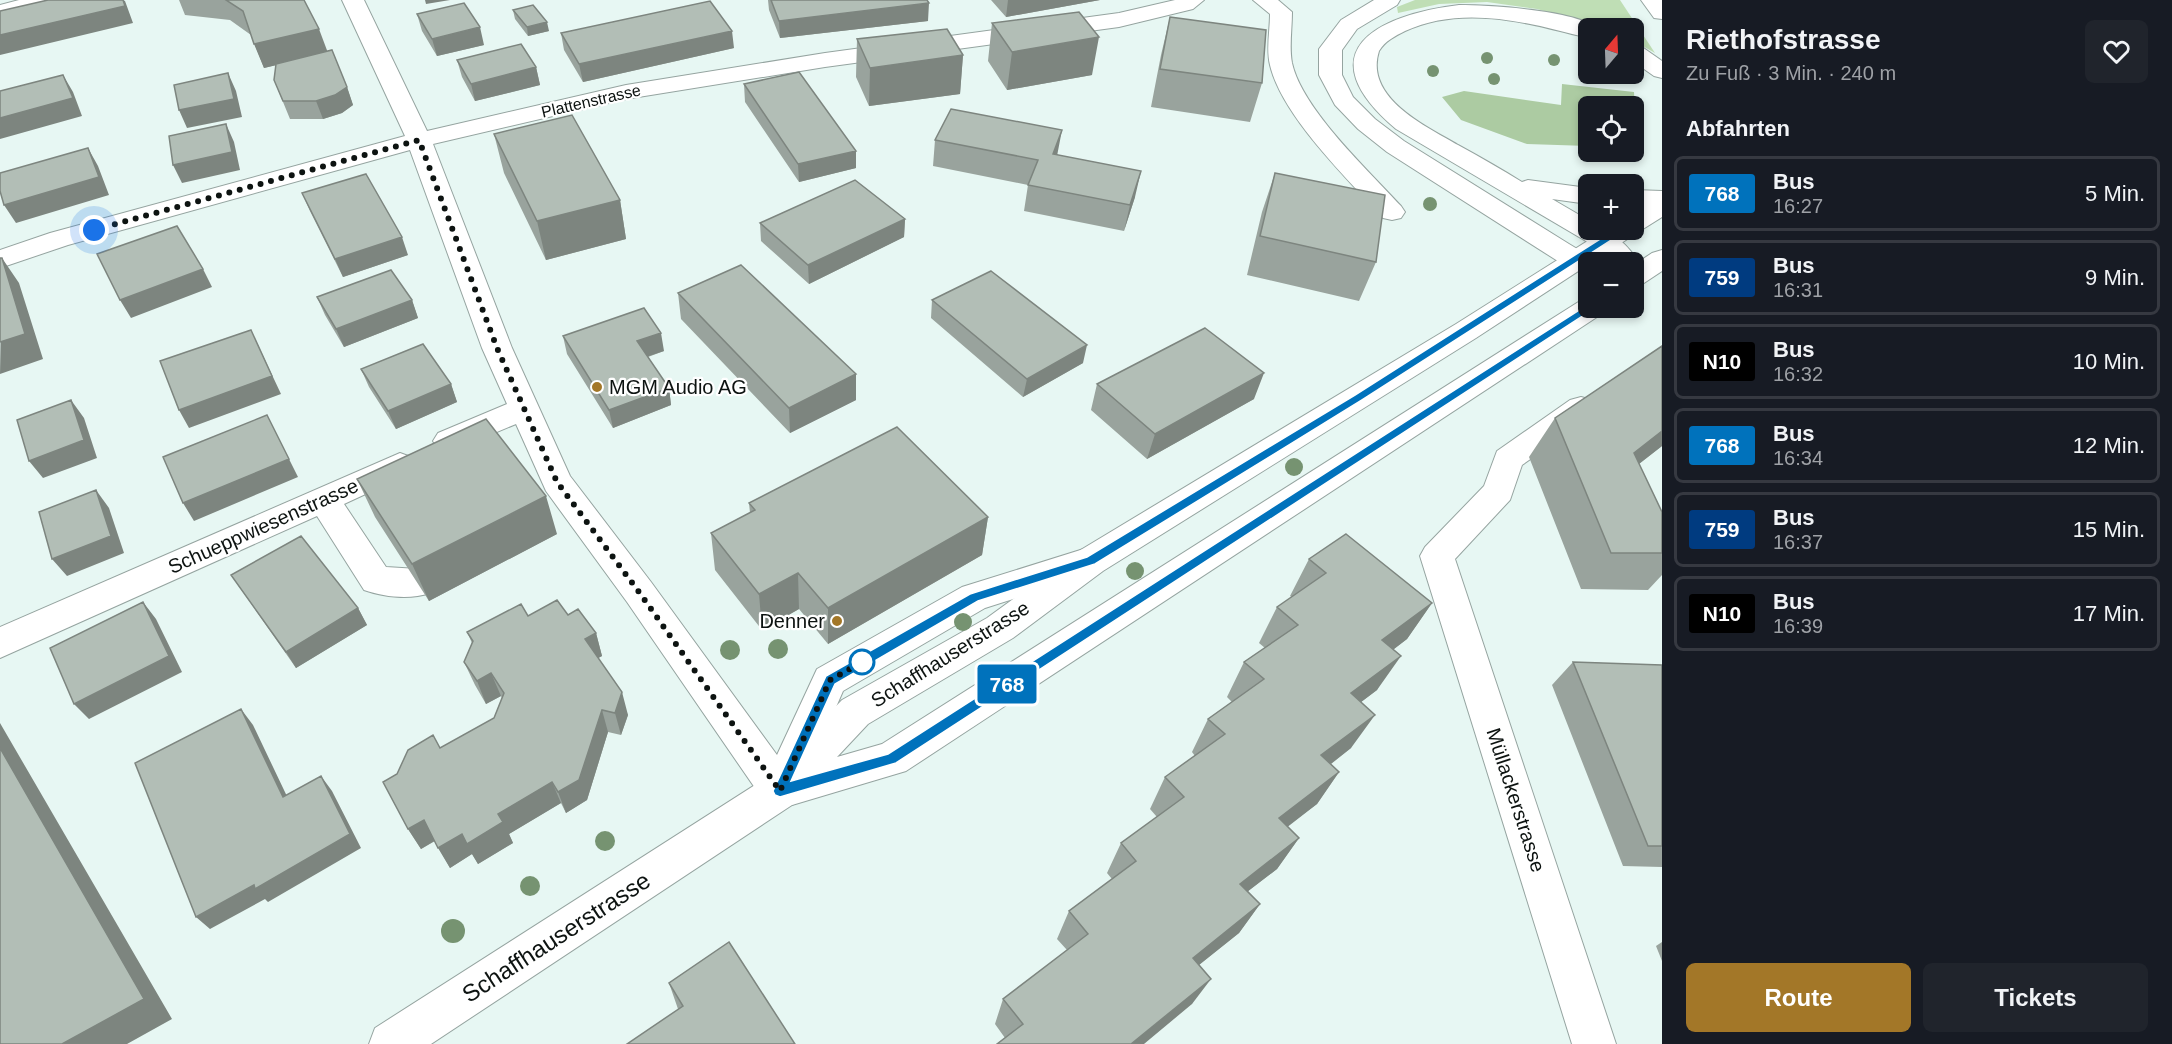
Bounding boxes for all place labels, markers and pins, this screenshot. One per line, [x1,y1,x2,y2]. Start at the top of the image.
place label: MGM Audio AG [609,376,747,398]
marker: MGM Audio AG [590,380,604,394]
place label: Denner [759,610,825,632]
marker: Denner [830,614,844,628]
unlabelled marker [849,649,875,675]

